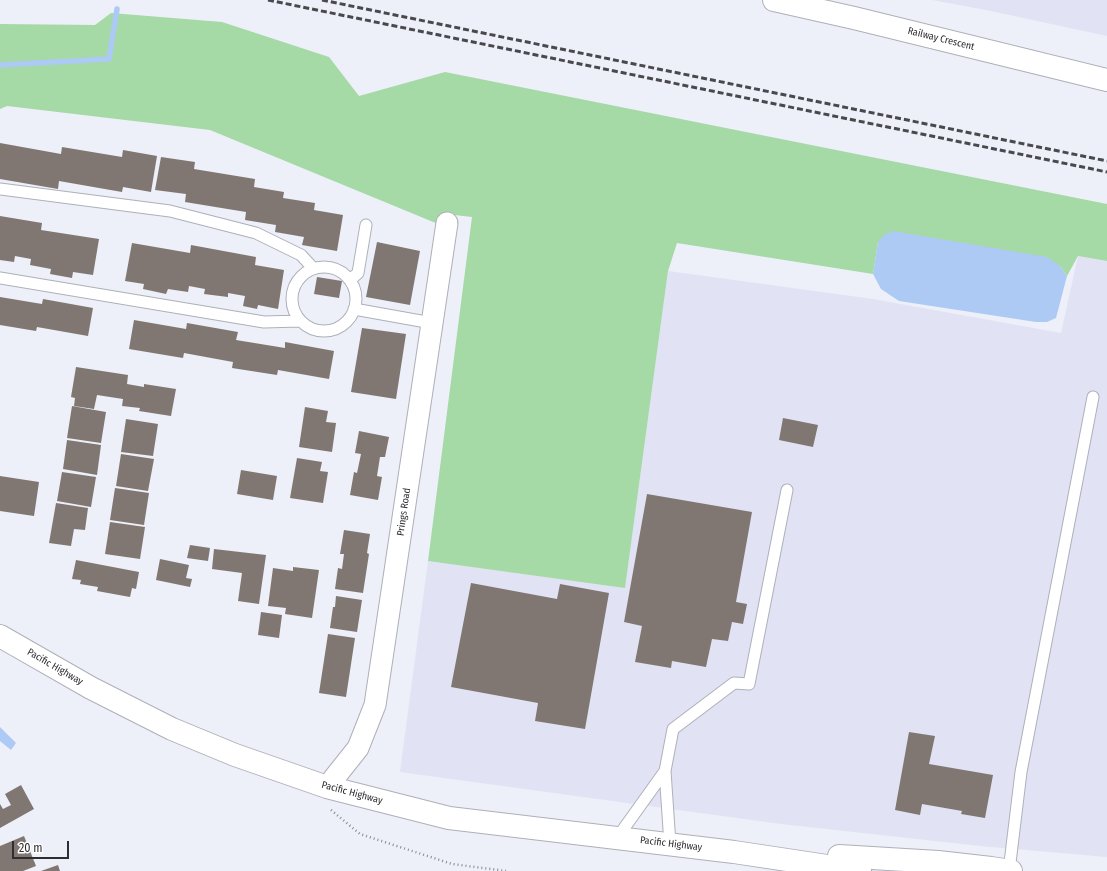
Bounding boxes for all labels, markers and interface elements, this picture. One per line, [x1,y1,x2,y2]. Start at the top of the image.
street label: Railway Crescent [906,25,976,53]
street label: Prings Road [395,487,413,537]
street label: Pacific Highway [25,646,85,688]
street label: Pacific Highway [320,779,384,807]
scale bar [14,833,71,859]
street label: Pacific Highway [639,834,703,854]
text: 20 m [19,841,43,855]

